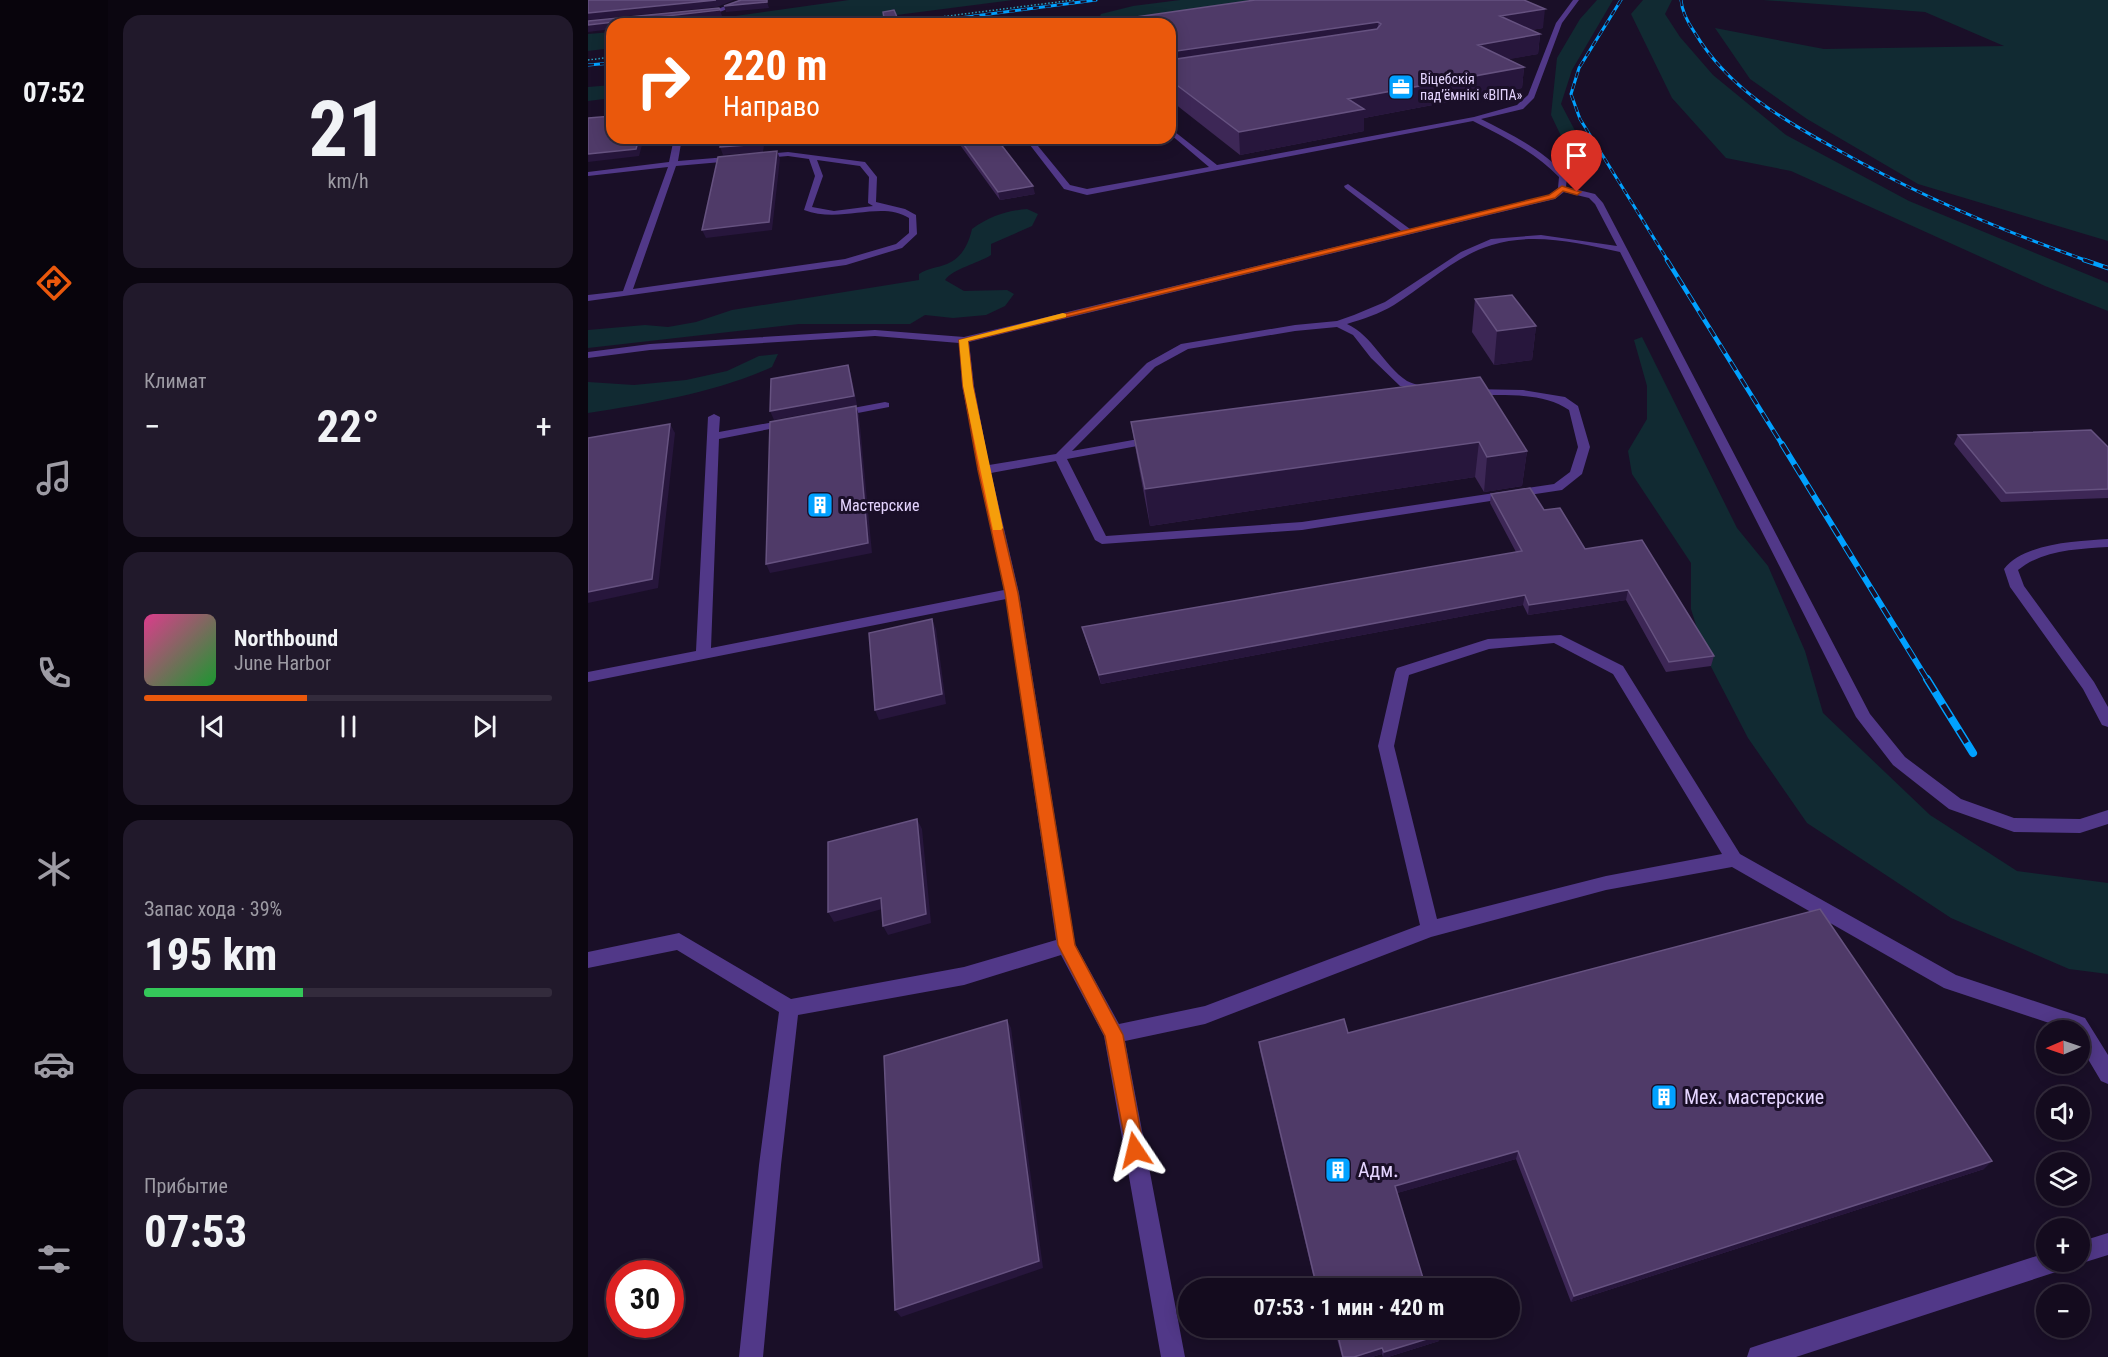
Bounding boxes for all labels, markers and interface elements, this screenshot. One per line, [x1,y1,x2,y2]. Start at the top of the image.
text: 220 m [723,41,828,90]
icon: right [624,42,702,120]
place label: Віцебскія падʼёмнікі «ВІПА» [1420,71,1523,103]
office icon: Віцебскія падʼёмнікі «ВІПА» [1386,72,1416,102]
text: 07:52 [23,77,85,109]
text: 21 [309,84,387,175]
text: Направо [723,91,820,123]
pin [1551,130,1602,192]
icon: arrive [1560,139,1593,172]
text: km/h [327,169,369,193]
icon: directions [33,262,75,304]
text: Климат [144,369,206,393]
text: 22° [317,400,380,453]
text: − [144,407,161,446]
text: + [536,407,552,446]
icon: music [33,457,75,499]
building icon: Мастерские [805,490,835,520]
place label: Мастерские [840,496,919,515]
text: Northbound [234,626,338,651]
text: June Harbor [234,651,331,675]
icon: phone [33,652,75,694]
icon: previous [196,710,229,743]
icon: pause [332,710,365,743]
icon: next [468,710,501,743]
icon: climate [33,848,75,890]
text: Запас хода · 39% [144,897,282,921]
text: 195 km [144,928,277,981]
north arrow [2036,1020,2090,1074]
map controls [2036,1020,2090,1338]
icon: car [33,1043,75,1085]
building icon: Мех. мастерские [1649,1082,1679,1112]
place label: Мех. мастерские [1684,1085,1824,1109]
button: sound [2036,1086,2090,1140]
position arrow [1103,1118,1167,1182]
button: layers [2036,1152,2090,1206]
building icon: Адм. [1323,1155,1353,1185]
place label: Адм. [1358,1158,1398,1182]
text: Прибытие [144,1174,228,1198]
text: 07:53 [144,1205,247,1258]
button: + [2036,1218,2090,1272]
icon: filters [33,1238,75,1280]
speed limit sign: 30 [606,1260,684,1338]
button: − [2036,1284,2090,1338]
text: 07:53 · 1 мин · 420 m [1254,1295,1444,1320]

